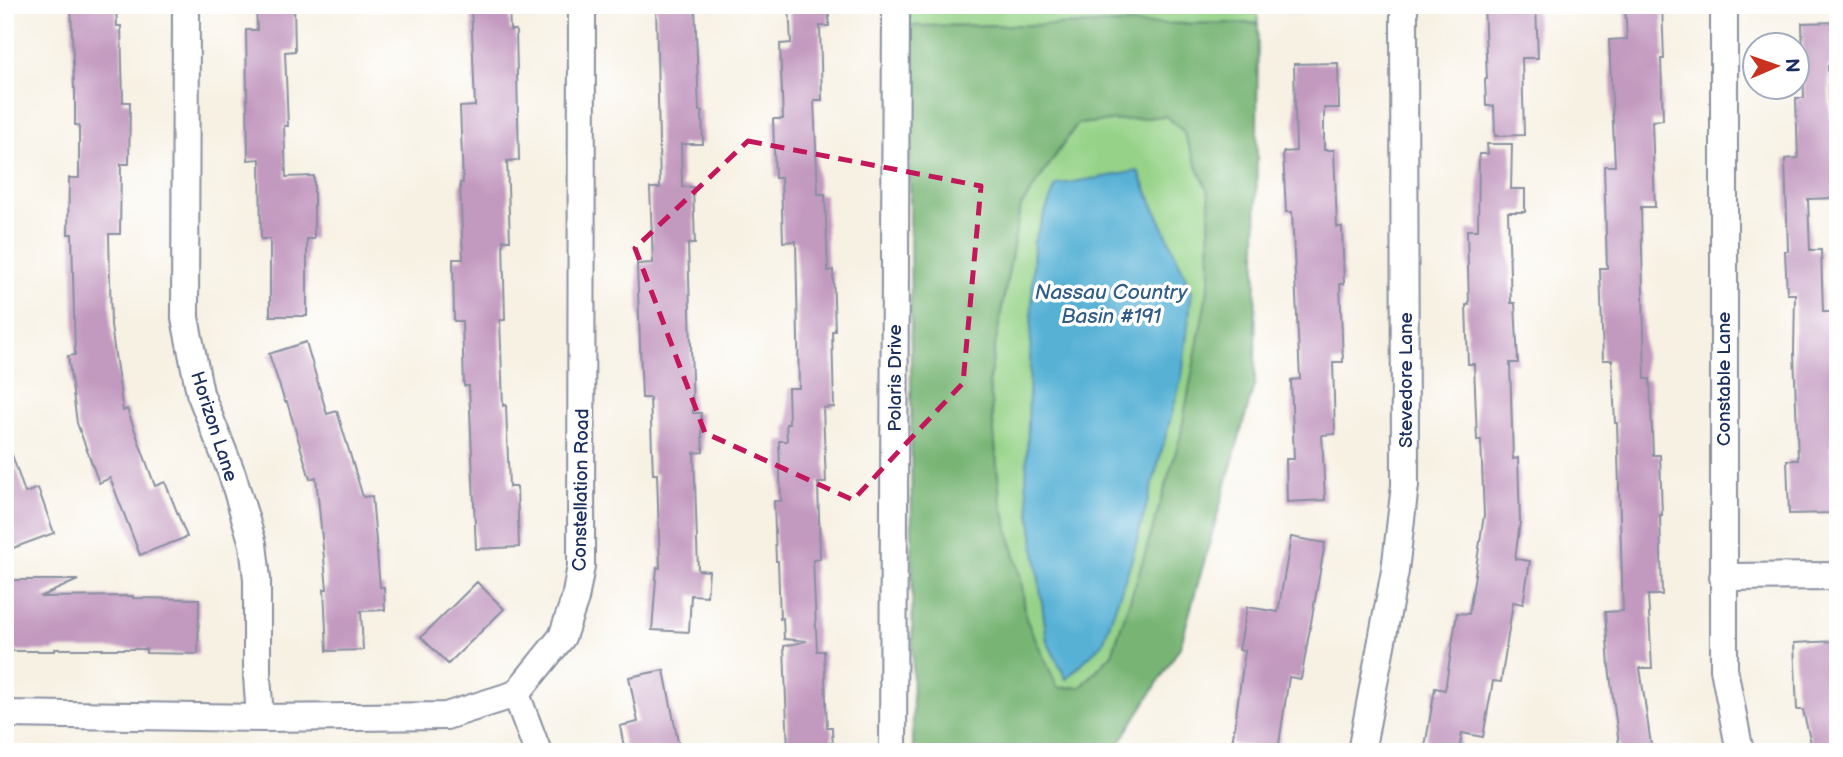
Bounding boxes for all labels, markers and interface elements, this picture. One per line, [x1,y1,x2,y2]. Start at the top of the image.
north arrow [1742,32,1812,102]
text: N [1780,58,1803,73]
water label: Nassau Country Basin #191 [1035,280,1188,329]
street label: Stevedore Lane [1395,312,1418,448]
street label: Constable Lane [1713,312,1736,446]
street label: Polaris Drive [884,324,907,432]
street label: Horizon Lane [185,368,242,485]
street label: Constellation Road [569,408,594,572]

